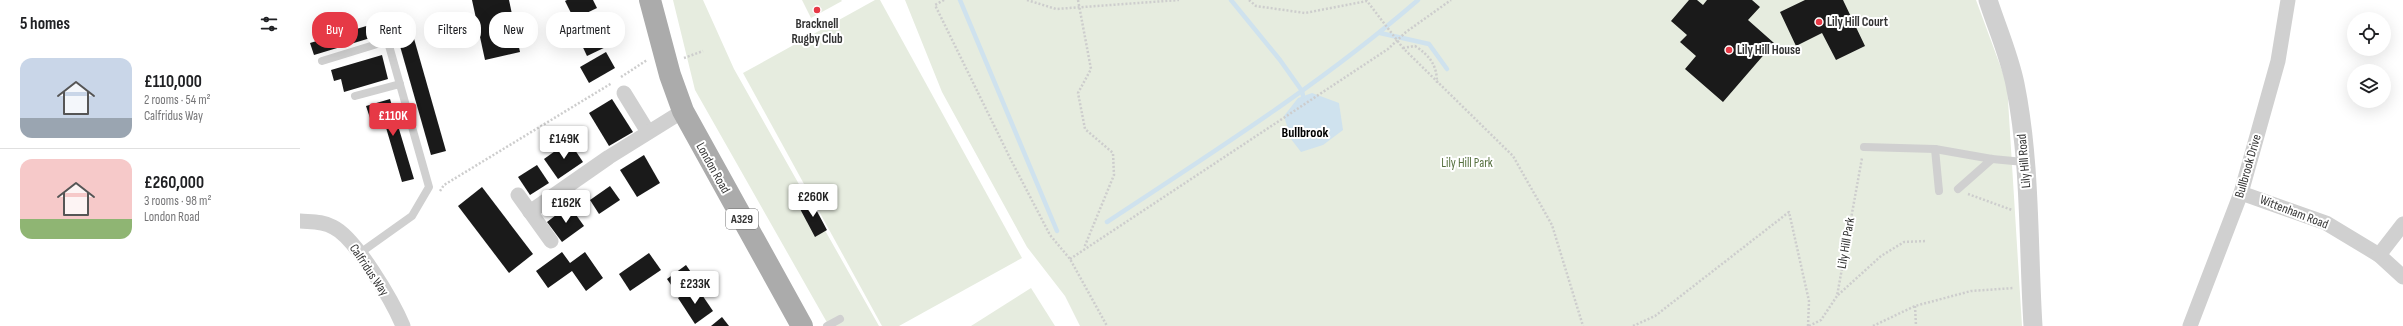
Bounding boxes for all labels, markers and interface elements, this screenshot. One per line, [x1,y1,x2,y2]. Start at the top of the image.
marker: Bracknell Rugby Club [812,5,822,15]
chip: Buy [312,12,358,48]
chip: Rent [366,12,416,48]
chip: Filters [424,12,481,48]
chip: New [489,12,538,48]
chip: Apartment [546,12,625,48]
map controls [2347,12,2391,108]
button: locate [2347,12,2391,56]
icon: filters [258,13,280,35]
text: 5 homes [20,14,70,34]
place label: Lily Hill Court [1827,14,1889,30]
place label: Bracknell Rugby Club [791,16,843,47]
marker: Lily Hill Court [1814,17,1824,27]
place label: Lily Hill House [1737,42,1801,58]
marker: Lily Hill House [1724,45,1734,55]
button: layers [2347,64,2391,108]
text: £110,000 [144,72,202,92]
icon: home [52,74,100,122]
text: 2 rooms · 54 m² [144,92,211,108]
pin: £110K [365,103,421,137]
text: Calfridus Way [144,108,203,124]
text: £110K [378,108,408,124]
district label: Bullbrook [1282,124,1328,141]
pin: £149K [536,126,592,160]
text: £149K [549,131,579,147]
street label: Bullbrook Drive [2231,132,2265,200]
street label: Lily Hill Road [2014,133,2034,189]
street label: London Road [692,140,734,196]
park label: Lily Hill Park [1441,155,1493,171]
text: £260,000 [144,173,204,193]
icon: home [52,175,100,223]
pin: £260K [785,184,841,218]
text: £260K [797,189,829,205]
pin: £162K [538,190,594,224]
street label: Wittenham Road [2257,192,2331,232]
text: 3 rooms · 98 m² [144,193,211,209]
text: £162K [551,195,581,211]
text: London Road [144,209,200,225]
road number: A329 [726,209,758,229]
street label: Lily Hill Park [1834,216,1858,270]
street label: Calfridus Way [346,241,392,299]
pin: £233K [667,271,723,305]
text: £233K [680,276,710,292]

